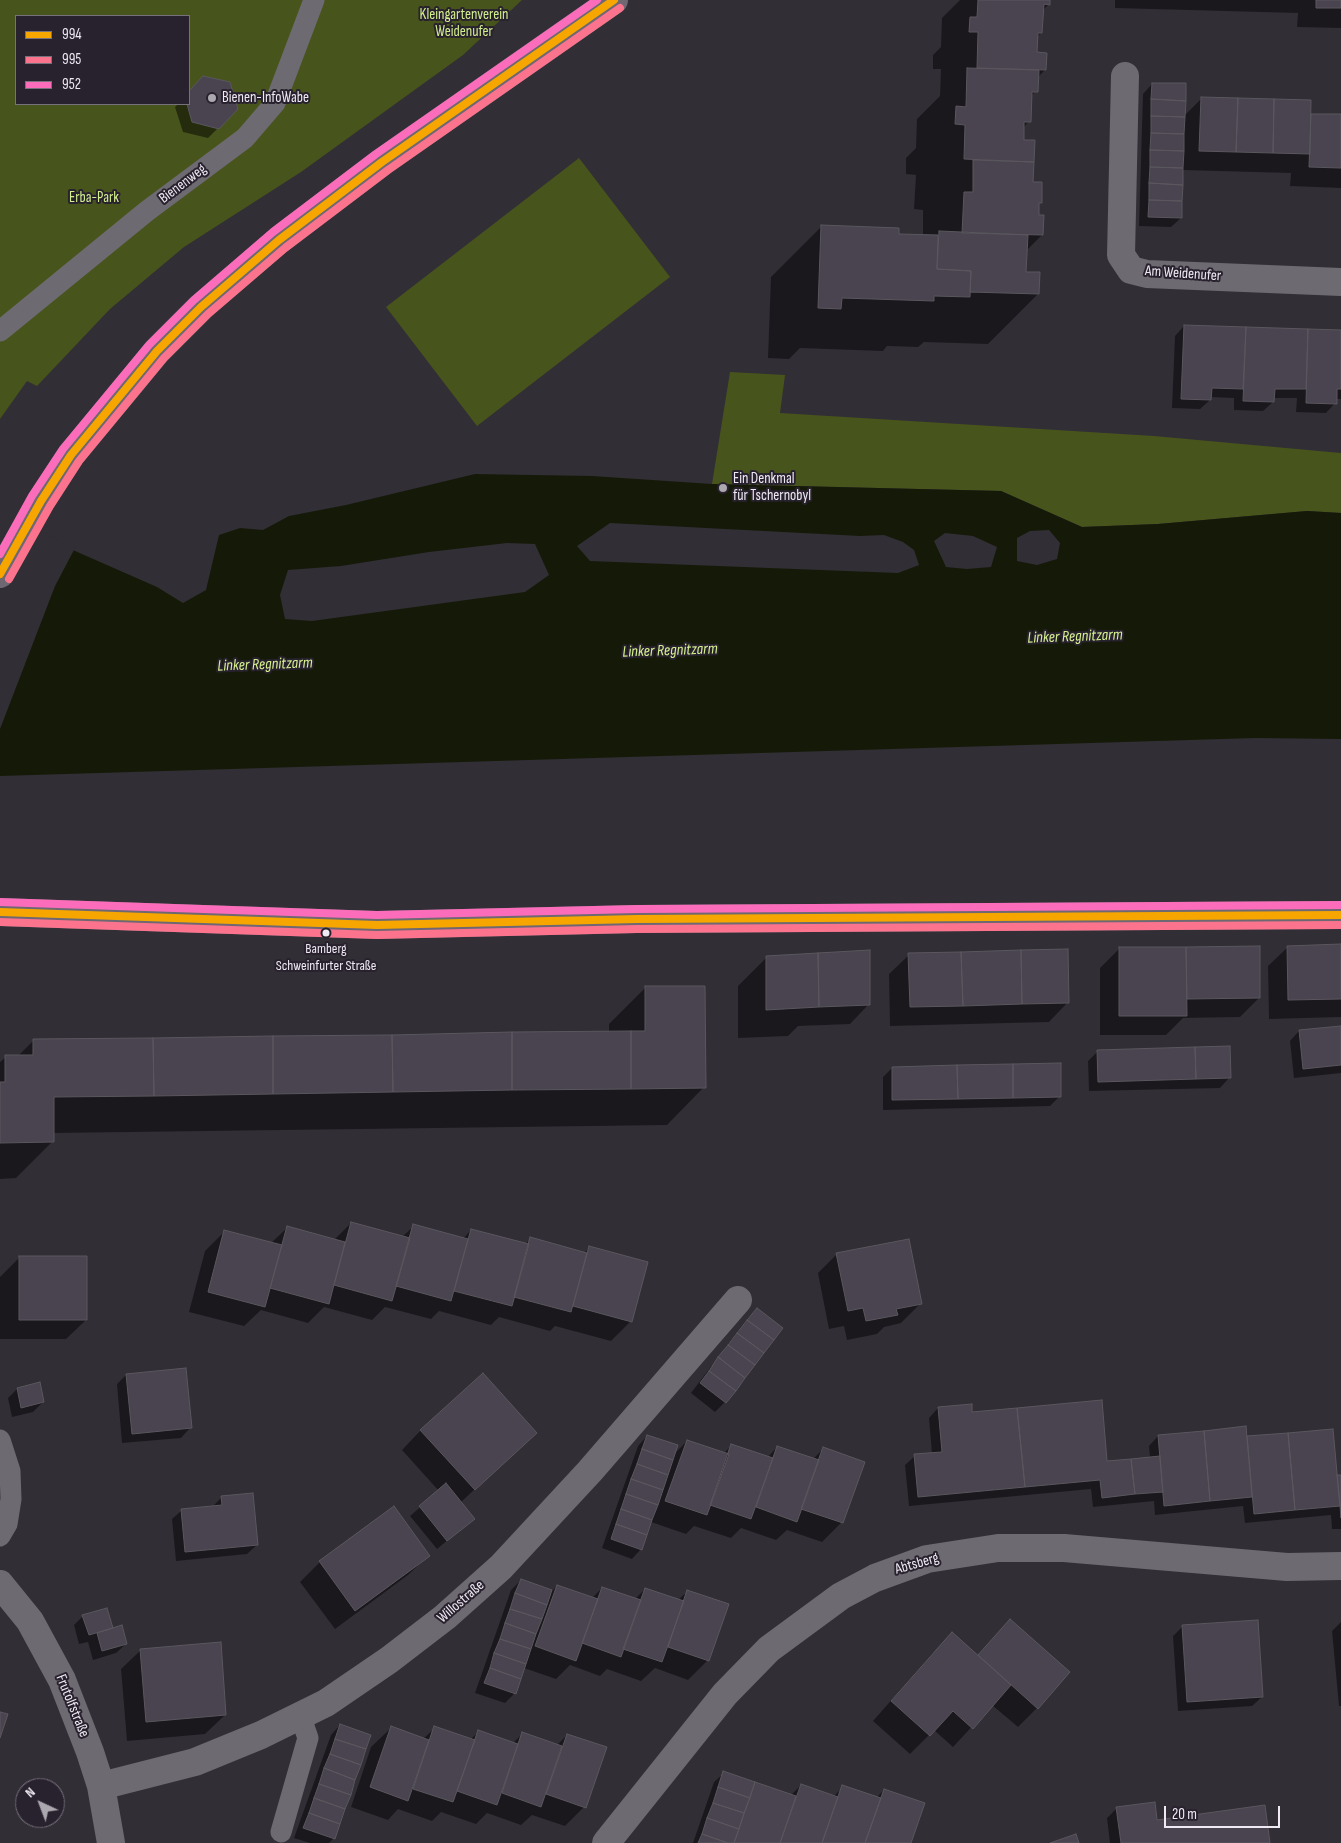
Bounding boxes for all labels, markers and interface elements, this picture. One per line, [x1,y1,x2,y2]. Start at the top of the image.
park label: Kleingartenverein Weidenufer [420,6,508,41]
legend [15,15,190,105]
text: 994 [62,25,82,44]
text: 995 [62,50,81,69]
text: 952 [62,75,81,94]
place label: Bienen-InfoWabe [222,89,309,107]
marker: Bienen-InfoWabe [206,92,218,104]
street label: Bienenweg [156,160,210,208]
park label: Erba-Park [69,189,119,207]
street label: Am Weidenufer [1144,262,1222,286]
place label: Ein Denkmal für Tschernobyl [733,470,811,505]
marker: Ein Denkmal für Tschernobyl [717,482,729,494]
water label: Linker Regnitzarm [1027,626,1123,648]
water label: Linker Regnitzarm [622,640,718,662]
water label: Linker Regnitzarm [217,654,313,676]
marker: Bamberg Schweinfurter Straße [321,928,331,938]
place label: Bamberg Schweinfurter Straße [276,941,376,974]
street label: Abtsberg [893,1549,941,1579]
street label: Willostraße [434,1577,488,1627]
street label: Frutolfstraße [51,1672,93,1740]
north arrow [15,1778,65,1828]
text: N [22,1784,39,1801]
scale bar [1166,1796,1282,1828]
text: 20 m [1172,1805,1197,1824]

